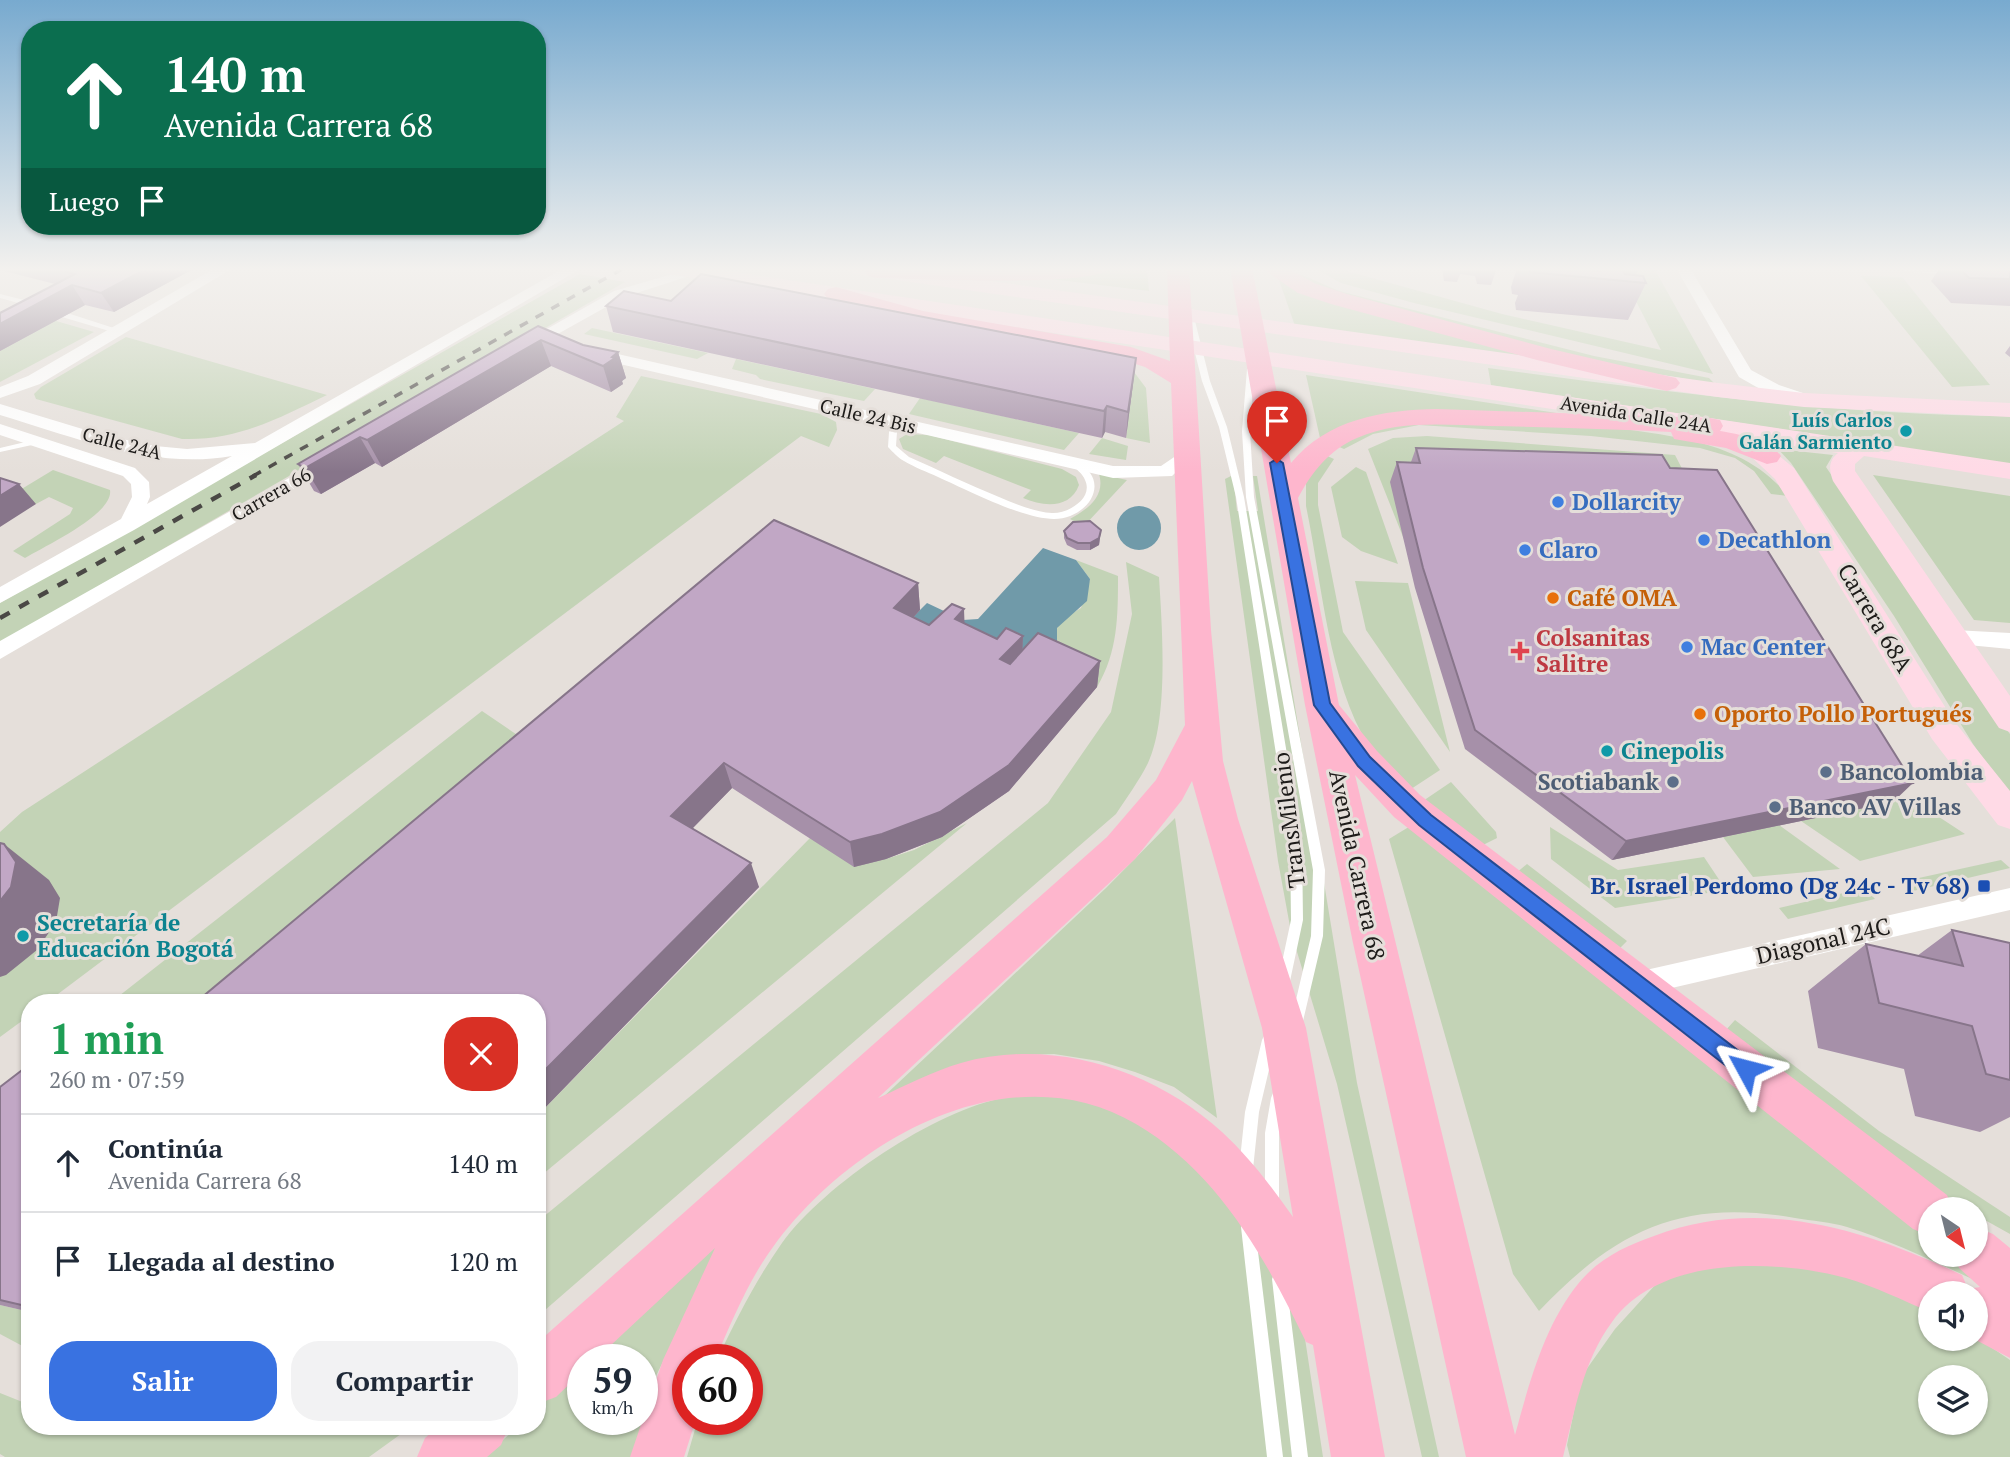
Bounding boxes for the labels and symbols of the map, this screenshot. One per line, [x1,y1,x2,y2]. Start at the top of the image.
street label: Avenida Calle 24A [1559,389,1714,438]
pin [1247,391,1307,463]
street label: Calle 24 Bis [818,392,919,439]
place label: Luís Carlos Galán Sarmiento [1739,407,1892,454]
street label: Calle 24A [80,421,164,464]
marker: Luís Carlos Galán Sarmiento [1898,423,1914,439]
street label: Carrera 66 [227,461,315,526]
place label: Dollarcity [1572,486,1681,517]
marker: Dollarcity [1550,494,1566,510]
place label: Decathlon [1718,524,1831,555]
marker: Decathlon [1696,532,1712,548]
place label: Claro [1539,534,1598,565]
marker: Claro [1517,542,1533,558]
street label: Carrera 68A [1831,557,1920,678]
place label: Café OMA [1567,582,1677,613]
marker: Café OMA [1545,590,1561,606]
place label: Colsanitas Salitre [1536,622,1650,679]
place label: Mac Center [1701,631,1826,662]
marker: Mac Center [1679,639,1695,655]
marker: Colsanitas Salitre [1510,641,1530,661]
place label: Oporto Pollo Portugués [1714,698,1972,729]
marker: Oporto Pollo Portugués [1692,706,1708,722]
place label: Cinepolis [1621,735,1724,766]
marker: Cinepolis [1599,743,1615,759]
street label: TransMilenio [1265,751,1312,890]
place label: Bancolombia [1840,756,1984,787]
marker: Bancolombia [1818,764,1834,780]
place label: Scotiabank [1538,766,1660,797]
street label: Avenida Carrera 68 [1322,767,1393,963]
marker: Scotiabank [1665,774,1681,790]
place label: Banco AV Villas [1789,791,1961,822]
marker: Banco AV Villas [1767,799,1783,815]
place label: Br. Israel Perdomo (Dg 24c - Tv 68) [1590,870,1970,901]
marker: Br. Israel Perdomo (Dg 24c - Tv 68) [1976,878,1992,894]
place label: Secretaría de Educación Bogotá [37,907,234,964]
street label: Diagonal 24C [1753,910,1893,971]
marker: Secretaría de Educación Bogotá [15,928,31,944]
position arrow [1709,1032,1783,1106]
north arrow [1918,1197,1988,1267]
speed limit sign: 60 [672,1344,763,1435]

